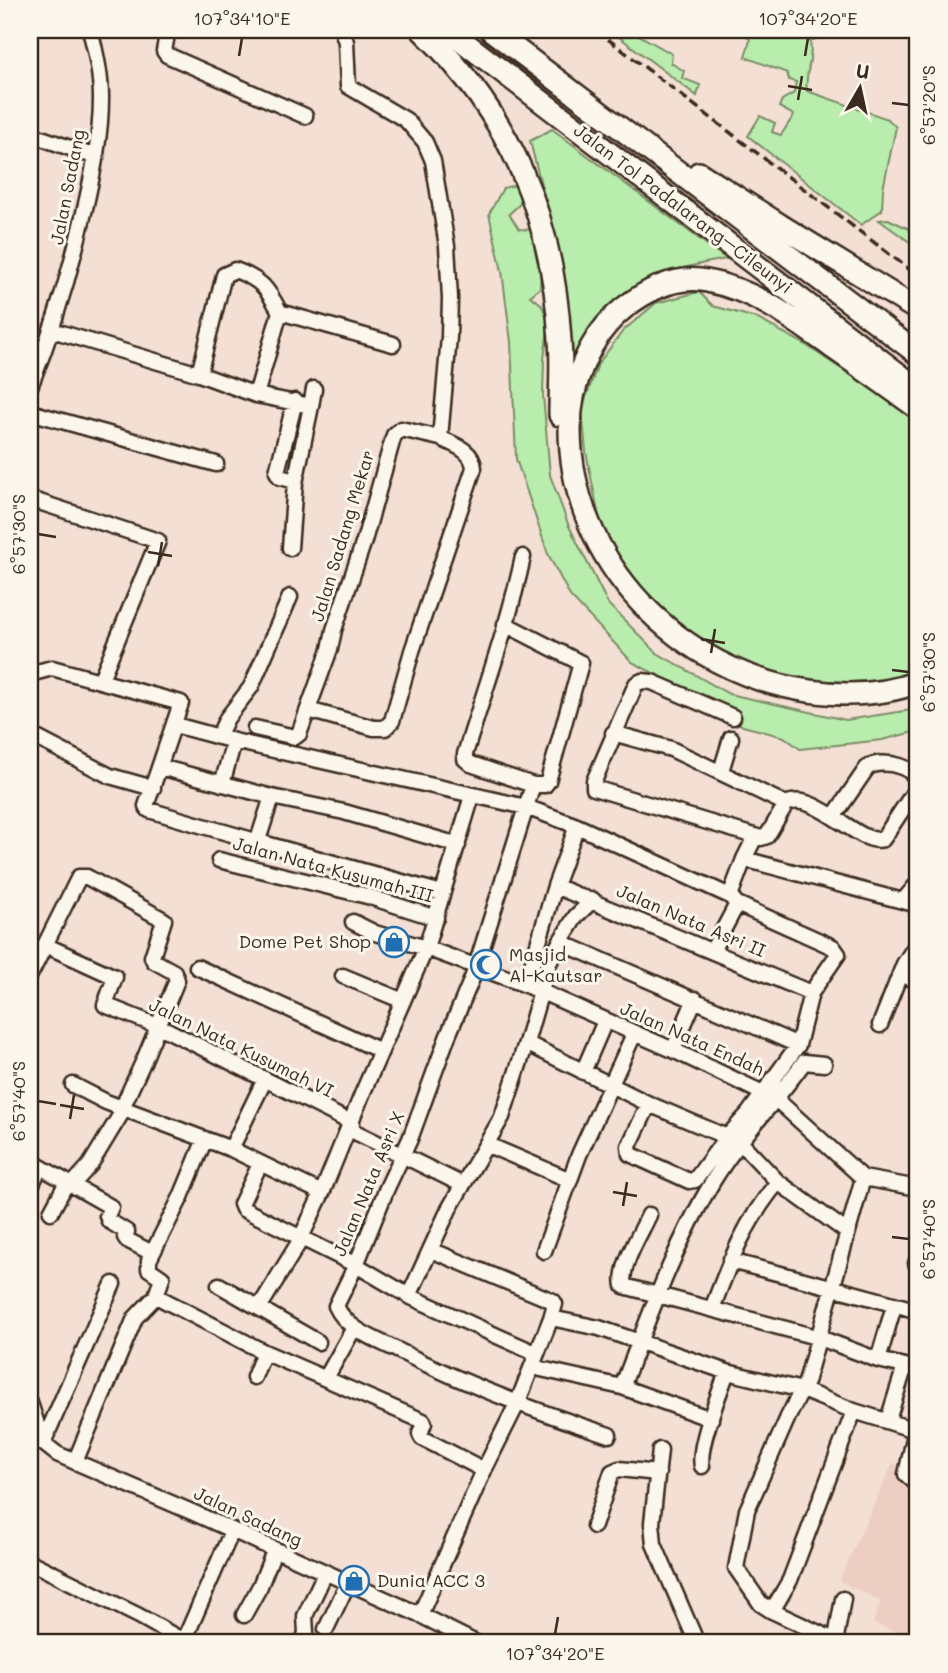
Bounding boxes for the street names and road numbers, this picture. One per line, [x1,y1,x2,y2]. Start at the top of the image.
street label: Jalan Tol Padalarang–Cileunyi [569,118,798,299]
street label: Jalan Sadang [44,127,90,247]
street label: Jalan Sadang Mekar [305,447,380,624]
street label: Jalan Nata Kusumah III [230,831,436,907]
street label: Jalan Nata Asri II [613,878,769,962]
street label: Jalan Nata Kusumah VI [145,992,338,1102]
street label: Jalan Nata Endah [617,996,768,1081]
street label: Jalan Nata Asri X [327,1107,409,1260]
street label: Jalan Sadang [190,1481,306,1552]

